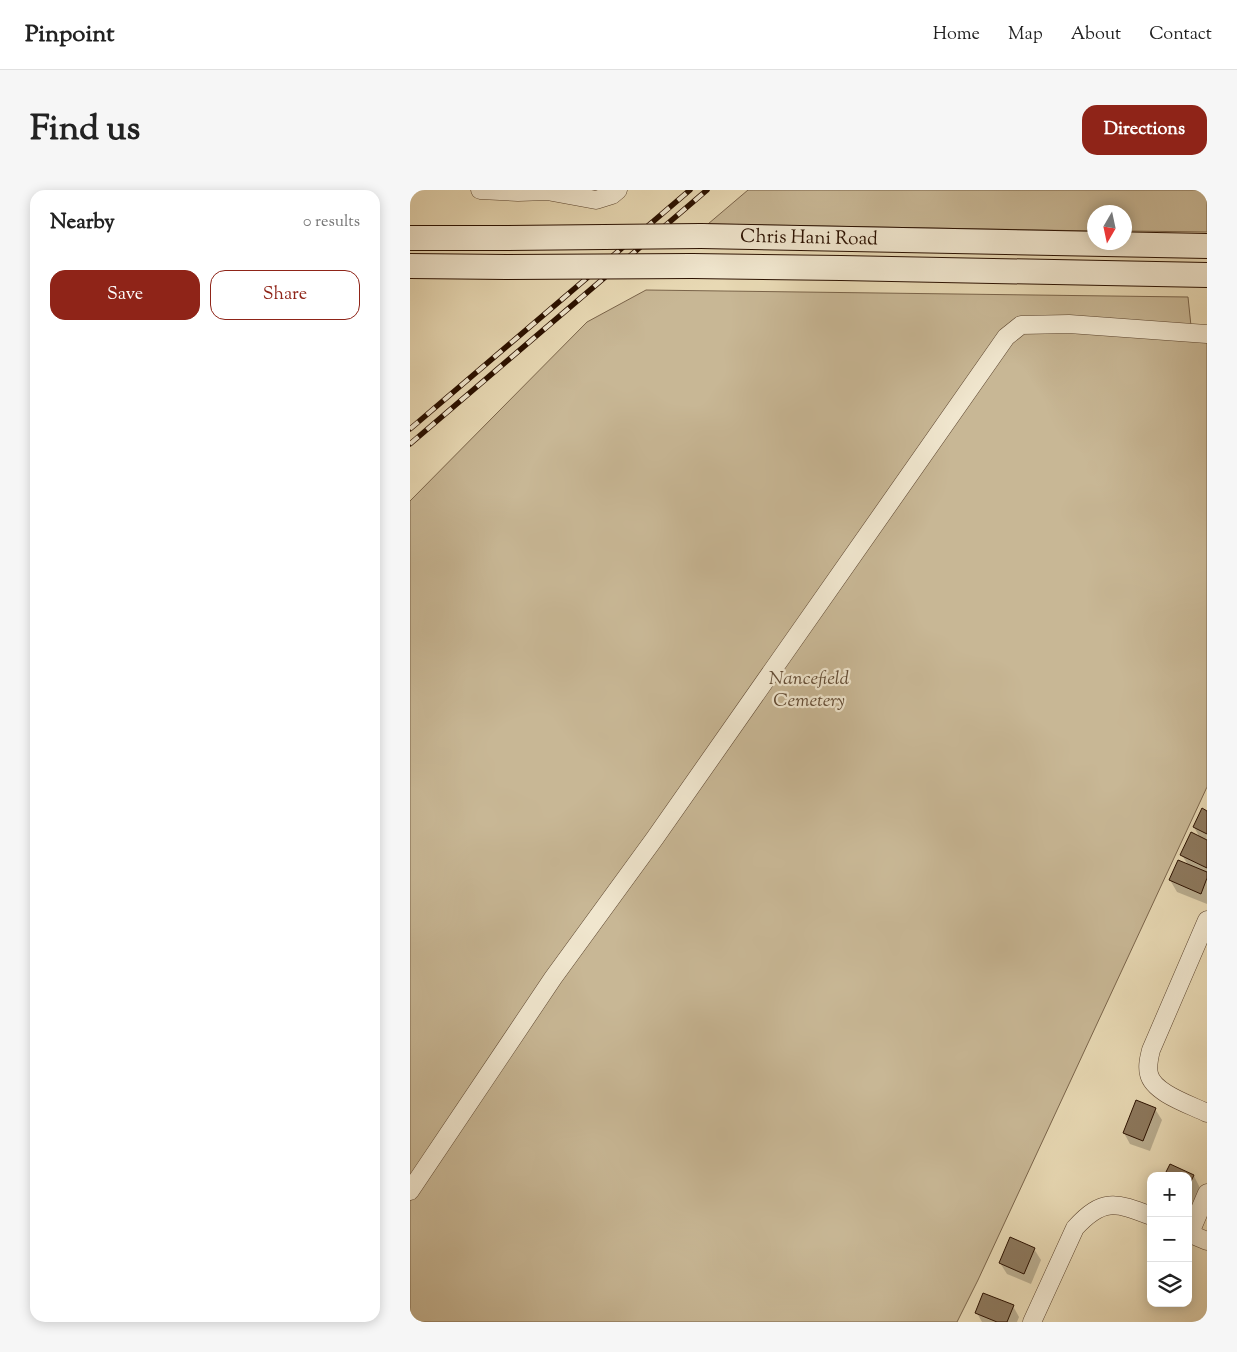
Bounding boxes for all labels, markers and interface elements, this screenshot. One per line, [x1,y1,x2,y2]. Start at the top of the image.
text: Pinpoint [25,18,114,52]
text: Home [933,22,980,48]
text: Map [1008,22,1043,48]
text: About [1071,22,1121,48]
text: Contact [1149,22,1212,48]
text: Find us [30,105,140,156]
button: Directions [1082,105,1207,155]
north arrow [1087,205,1132,250]
text: Nearby [50,208,115,238]
text: 0 results [303,211,360,234]
street label: Chris Hani Road [740,223,878,253]
button: Save [50,270,200,320]
button: Share [210,270,360,320]
park label: Nancefield Cemetery [769,666,850,715]
map controls [1147,1172,1192,1307]
button: + [1147,1172,1192,1217]
button: − [1147,1217,1192,1262]
button: layers [1147,1262,1192,1307]

